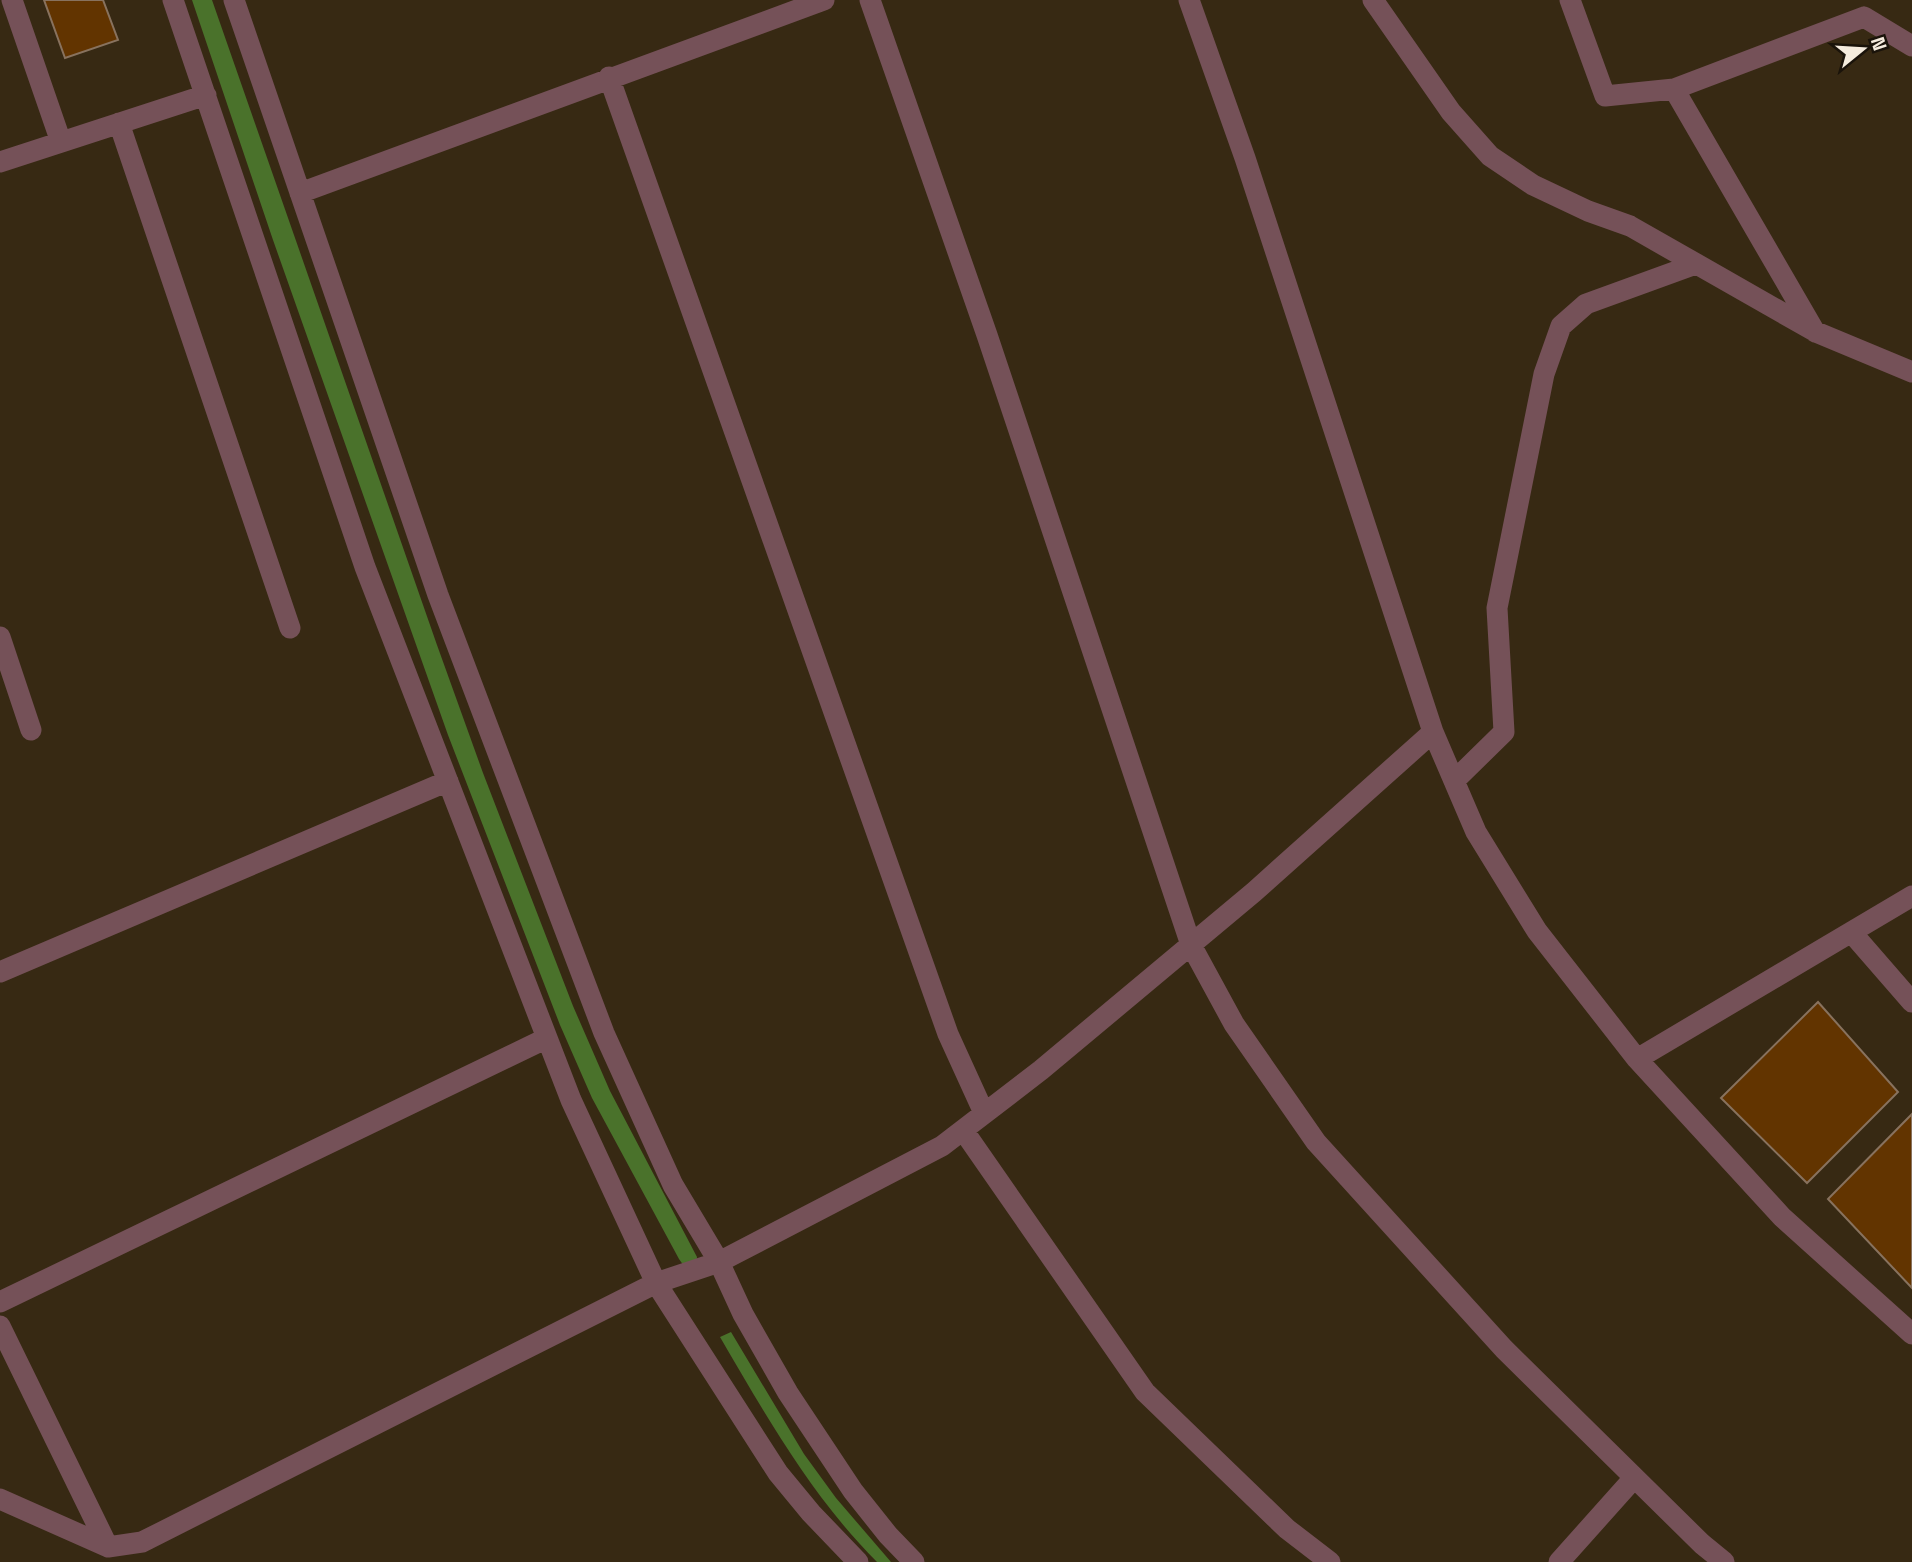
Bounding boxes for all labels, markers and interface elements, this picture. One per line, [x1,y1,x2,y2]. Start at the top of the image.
north arrow [1828,14,1898,84]
text: N [1865,34,1893,54]

